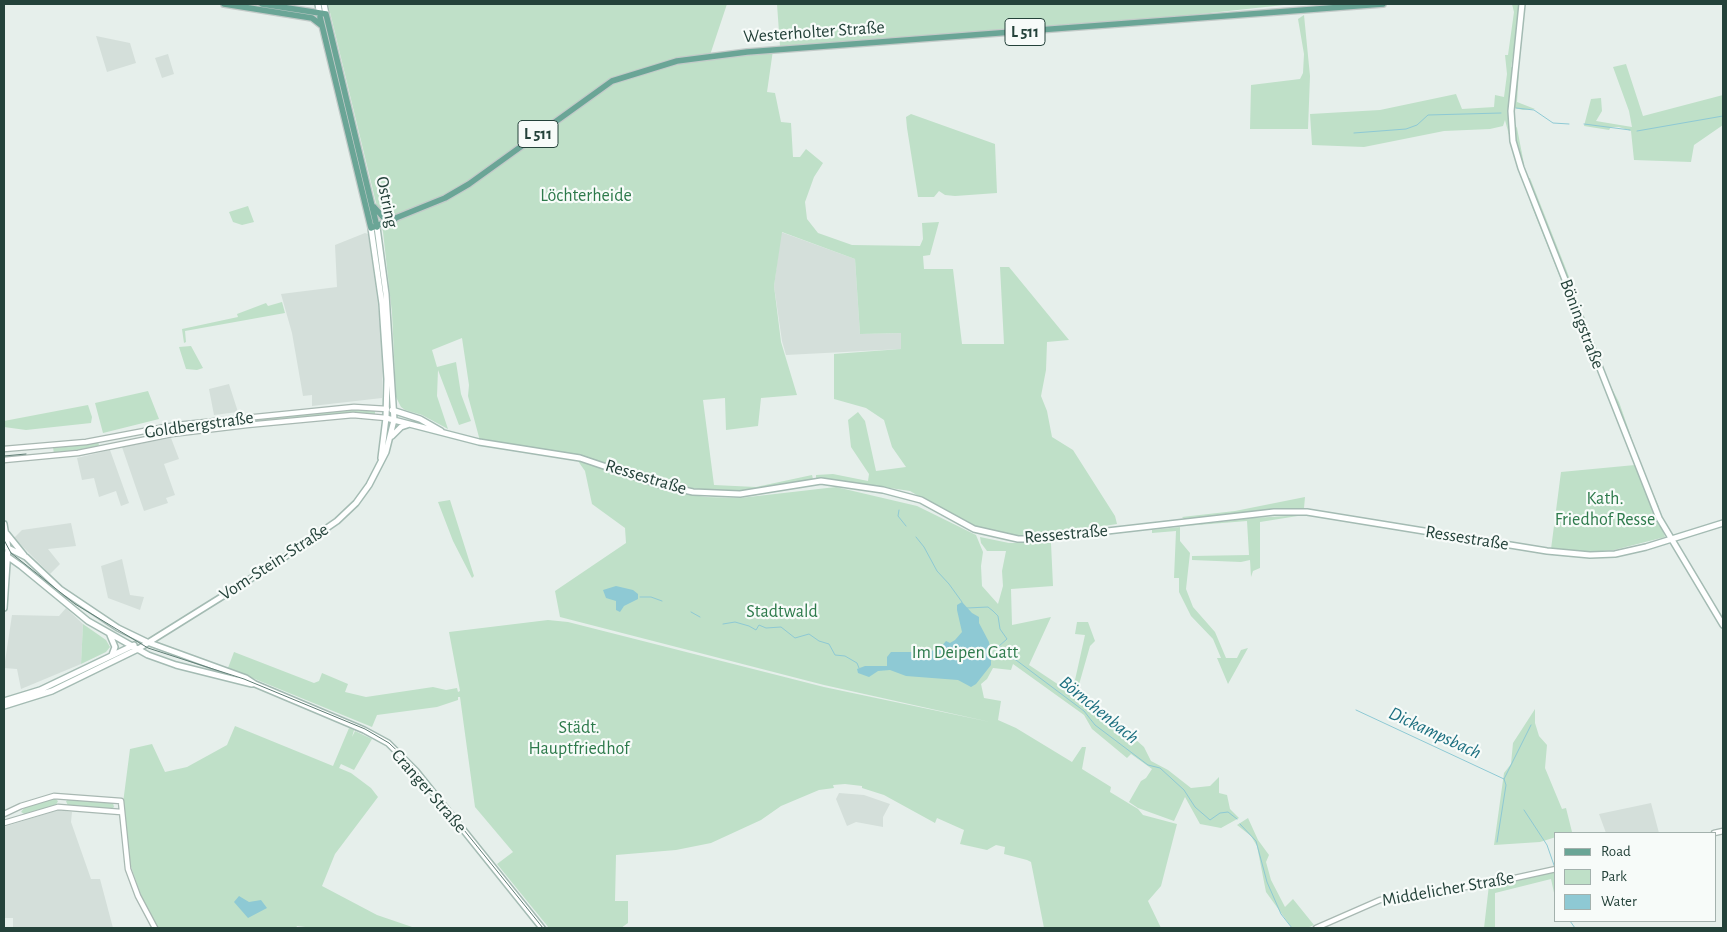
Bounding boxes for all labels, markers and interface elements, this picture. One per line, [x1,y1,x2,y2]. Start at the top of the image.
street label: Westerholter Straße [743,16,885,48]
road number: L 511 [1005,18,1045,46]
road number: L 511 [518,120,558,148]
street label: Ostring [371,174,403,230]
park label: Löchterheide [540,185,632,207]
street label: Böningstraße [1555,276,1609,372]
street label: Goldbergstraße [143,407,255,443]
street label: Ressestraße [603,454,689,500]
park label: Kath. Friedhof Resse [1555,488,1655,530]
street label: Vom-Stein-Straße [215,519,333,605]
street label: Ressestraße [1023,520,1109,548]
street label: Ressestraße [1424,521,1510,555]
park label: Stadtwald [746,601,818,623]
park label: Im Deipen Gatt [912,642,1018,664]
water label: Börnchenbach [1055,671,1143,749]
water label: Dickampsbach [1385,702,1485,764]
park label: Städt. Hauptfriedhof [529,717,629,760]
street label: Cranger Straße [387,745,471,837]
legend [1554,832,1717,922]
text: Road [1601,844,1631,859]
street label: Middelicher Straße [1380,867,1516,911]
text: Park [1601,869,1627,884]
text: Water [1601,894,1637,909]

